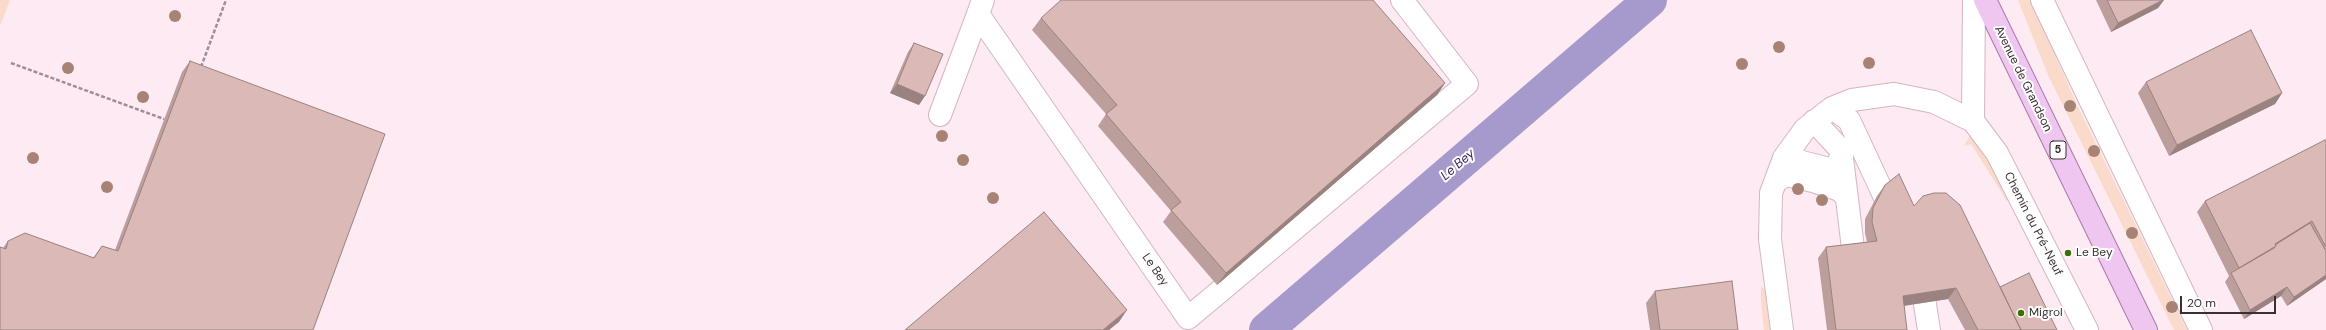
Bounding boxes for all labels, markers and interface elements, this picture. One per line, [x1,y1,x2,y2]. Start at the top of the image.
street label: Avenue de Grandson [1991,24,2055,134]
road number: 5 [2050,141,2066,159]
water label: Le Bey [1438,146,1478,184]
street label: Chemin du Pré-Neuf [2001,170,2065,278]
place label: Le Bey [2076,246,2113,260]
marker: Le Bey [2063,248,2073,258]
street label: Le Bey [1139,251,1171,289]
scale bar [2182,288,2278,314]
text: 20 m [2187,295,2216,311]
place label: Migrol [2029,306,2063,320]
marker: Migrol [2016,308,2026,318]

